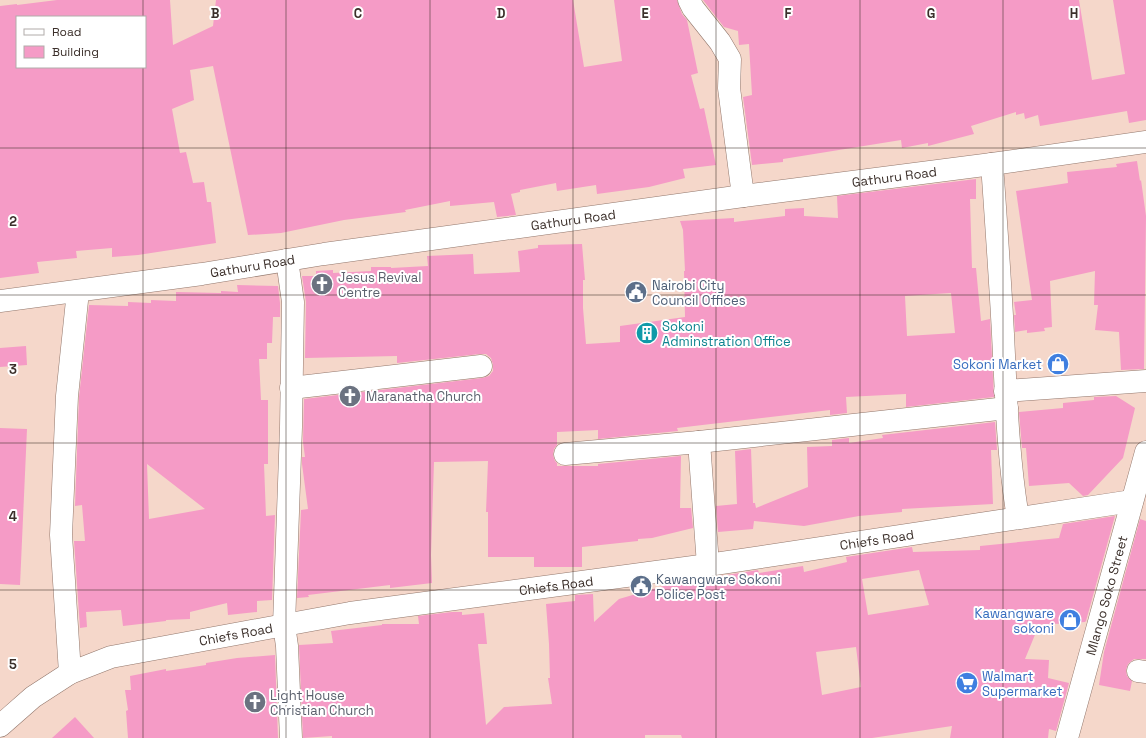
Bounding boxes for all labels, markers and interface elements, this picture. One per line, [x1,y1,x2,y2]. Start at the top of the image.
text: B [211,5,220,22]
text: C [354,5,362,22]
text: D [497,5,506,22]
text: E [641,5,649,22]
text: F [785,5,792,22]
text: G [927,5,935,22]
text: H [1070,5,1078,22]
legend [16,16,146,68]
text: Road [52,24,81,40]
text: Building [52,44,99,60]
street label: Gathuru Road [851,163,938,191]
street label: Gathuru Road [530,206,617,234]
text: 2 [9,213,17,230]
street label: Gathuru Road [209,251,296,282]
place label: Jesus Revival Centre [338,269,421,301]
church icon: Jesus Revival Centre [309,271,335,297]
place label: Nairobi City Council Offices [652,277,746,309]
public building icon: Nairobi City Council Offices [623,279,649,305]
place label: Sokoni Adminstration Office [662,318,791,350]
building icon: Sokoni Adminstration Office [634,320,660,346]
shop icon: Sokoni Market [1045,351,1071,377]
place label: Sokoni Market [953,356,1042,373]
text: 3 [9,361,17,378]
church icon: Maranatha Church [337,383,363,409]
place label: Maranatha Church [366,388,481,405]
text: 4 [9,508,17,525]
street label: Chiefs Road [839,526,915,554]
street label: Mlango Soko Street [1082,534,1132,657]
place label: Kawangware Sokoni Police Post [656,571,781,603]
street label: Chiefs Road [518,572,594,599]
public building icon: Kawangware Sokoni Police Post [628,573,654,599]
place label: Kawangware sokoni [974,605,1054,637]
shop icon: Kawangware sokoni [1057,607,1083,633]
street label: Chiefs Road [198,619,274,650]
text: 5 [9,656,17,673]
place label: Walmart Supermarket [982,668,1063,700]
supermarket icon: Walmart Supermarket [954,670,980,696]
place label: Light House Christian Church [270,687,374,719]
church icon: Light House Christian Church [242,689,268,715]

